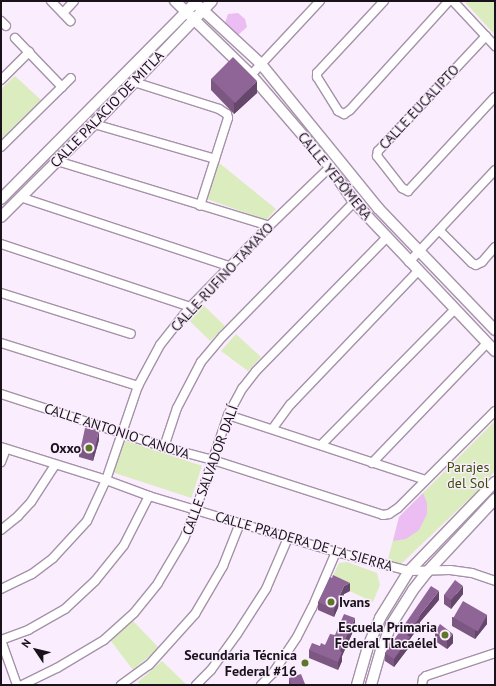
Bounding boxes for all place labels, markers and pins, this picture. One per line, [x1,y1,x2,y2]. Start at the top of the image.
place label: Oxxo [50,440,81,456]
marker: Oxxo [84,443,94,453]
place label: Ivans [339,594,370,610]
marker: Ivans [326,597,336,607]
place label: Escuela Primaria Federal Tlacaélel [334,619,437,652]
marker: Escuela Primaria Federal Tlacaélel [440,630,450,640]
place label: Secundaria Técnica Federal #16 [184,647,297,680]
marker: Secundaria Técnica Federal #16 [300,658,310,668]

